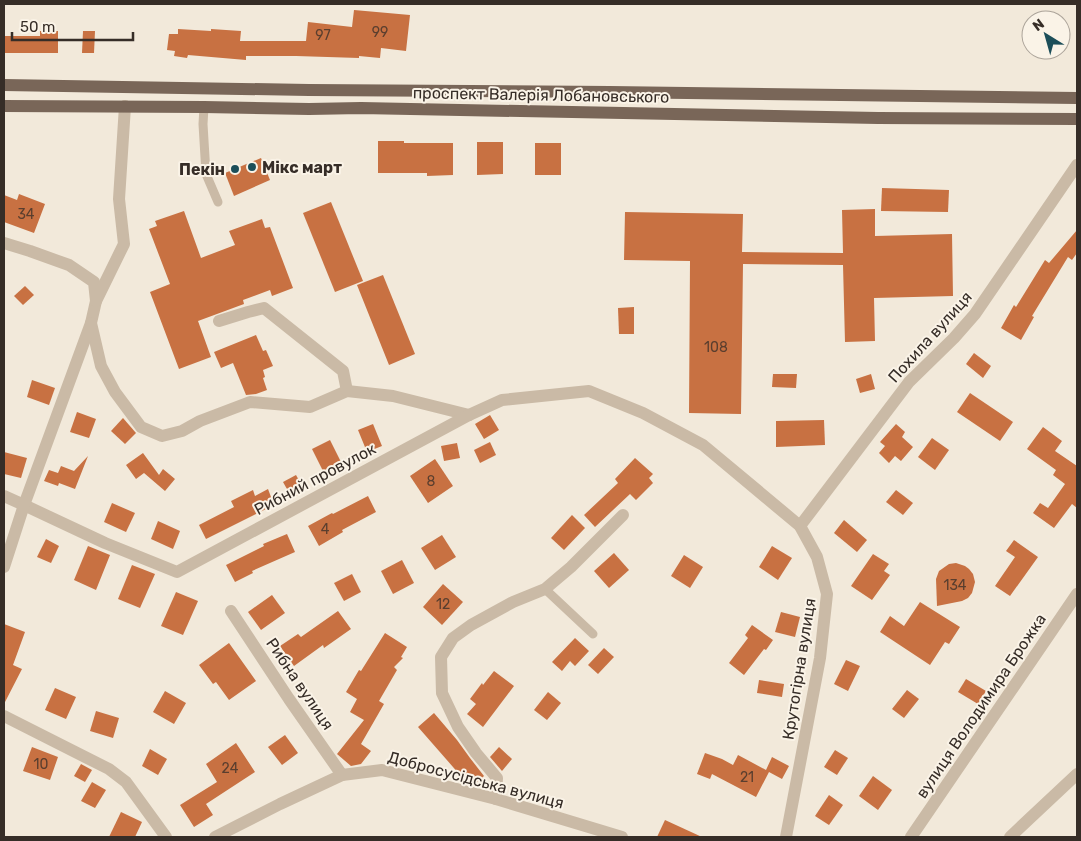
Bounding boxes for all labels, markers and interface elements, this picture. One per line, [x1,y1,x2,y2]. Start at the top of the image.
scale bar [12,10,134,42]
north arrow [1021,10,1071,60]
text: N [1029,15,1048,35]
text: 50 m [20,18,55,36]
house number: 99 [372,24,388,41]
house number: 97 [315,27,331,44]
street label: проспект Валерія Лобановського [413,83,669,107]
place label: Мікс март [262,158,342,177]
place label: Пекін [179,160,225,179]
marker: Мікс март [246,161,258,173]
marker: Пекін [229,163,241,175]
house number: 34 [17,206,35,223]
street label: Похила вулиця [884,288,976,386]
house number: 108 [704,339,728,356]
street label: Рибний провулок [251,439,379,519]
house number: 8 [427,473,436,490]
house number: 4 [321,521,330,538]
house number: 134 [943,577,967,594]
house number: 12 [436,596,450,613]
street label: Крутогірна вулиця [778,597,820,741]
street label: вулиця Володимира Брожка [912,610,1050,802]
street label: Рибна вулиця [262,634,338,734]
street label: Добросусідська вулиця [386,747,566,813]
house number: 10 [34,756,49,773]
house number: 24 [222,760,239,777]
house number: 21 [740,769,754,786]

